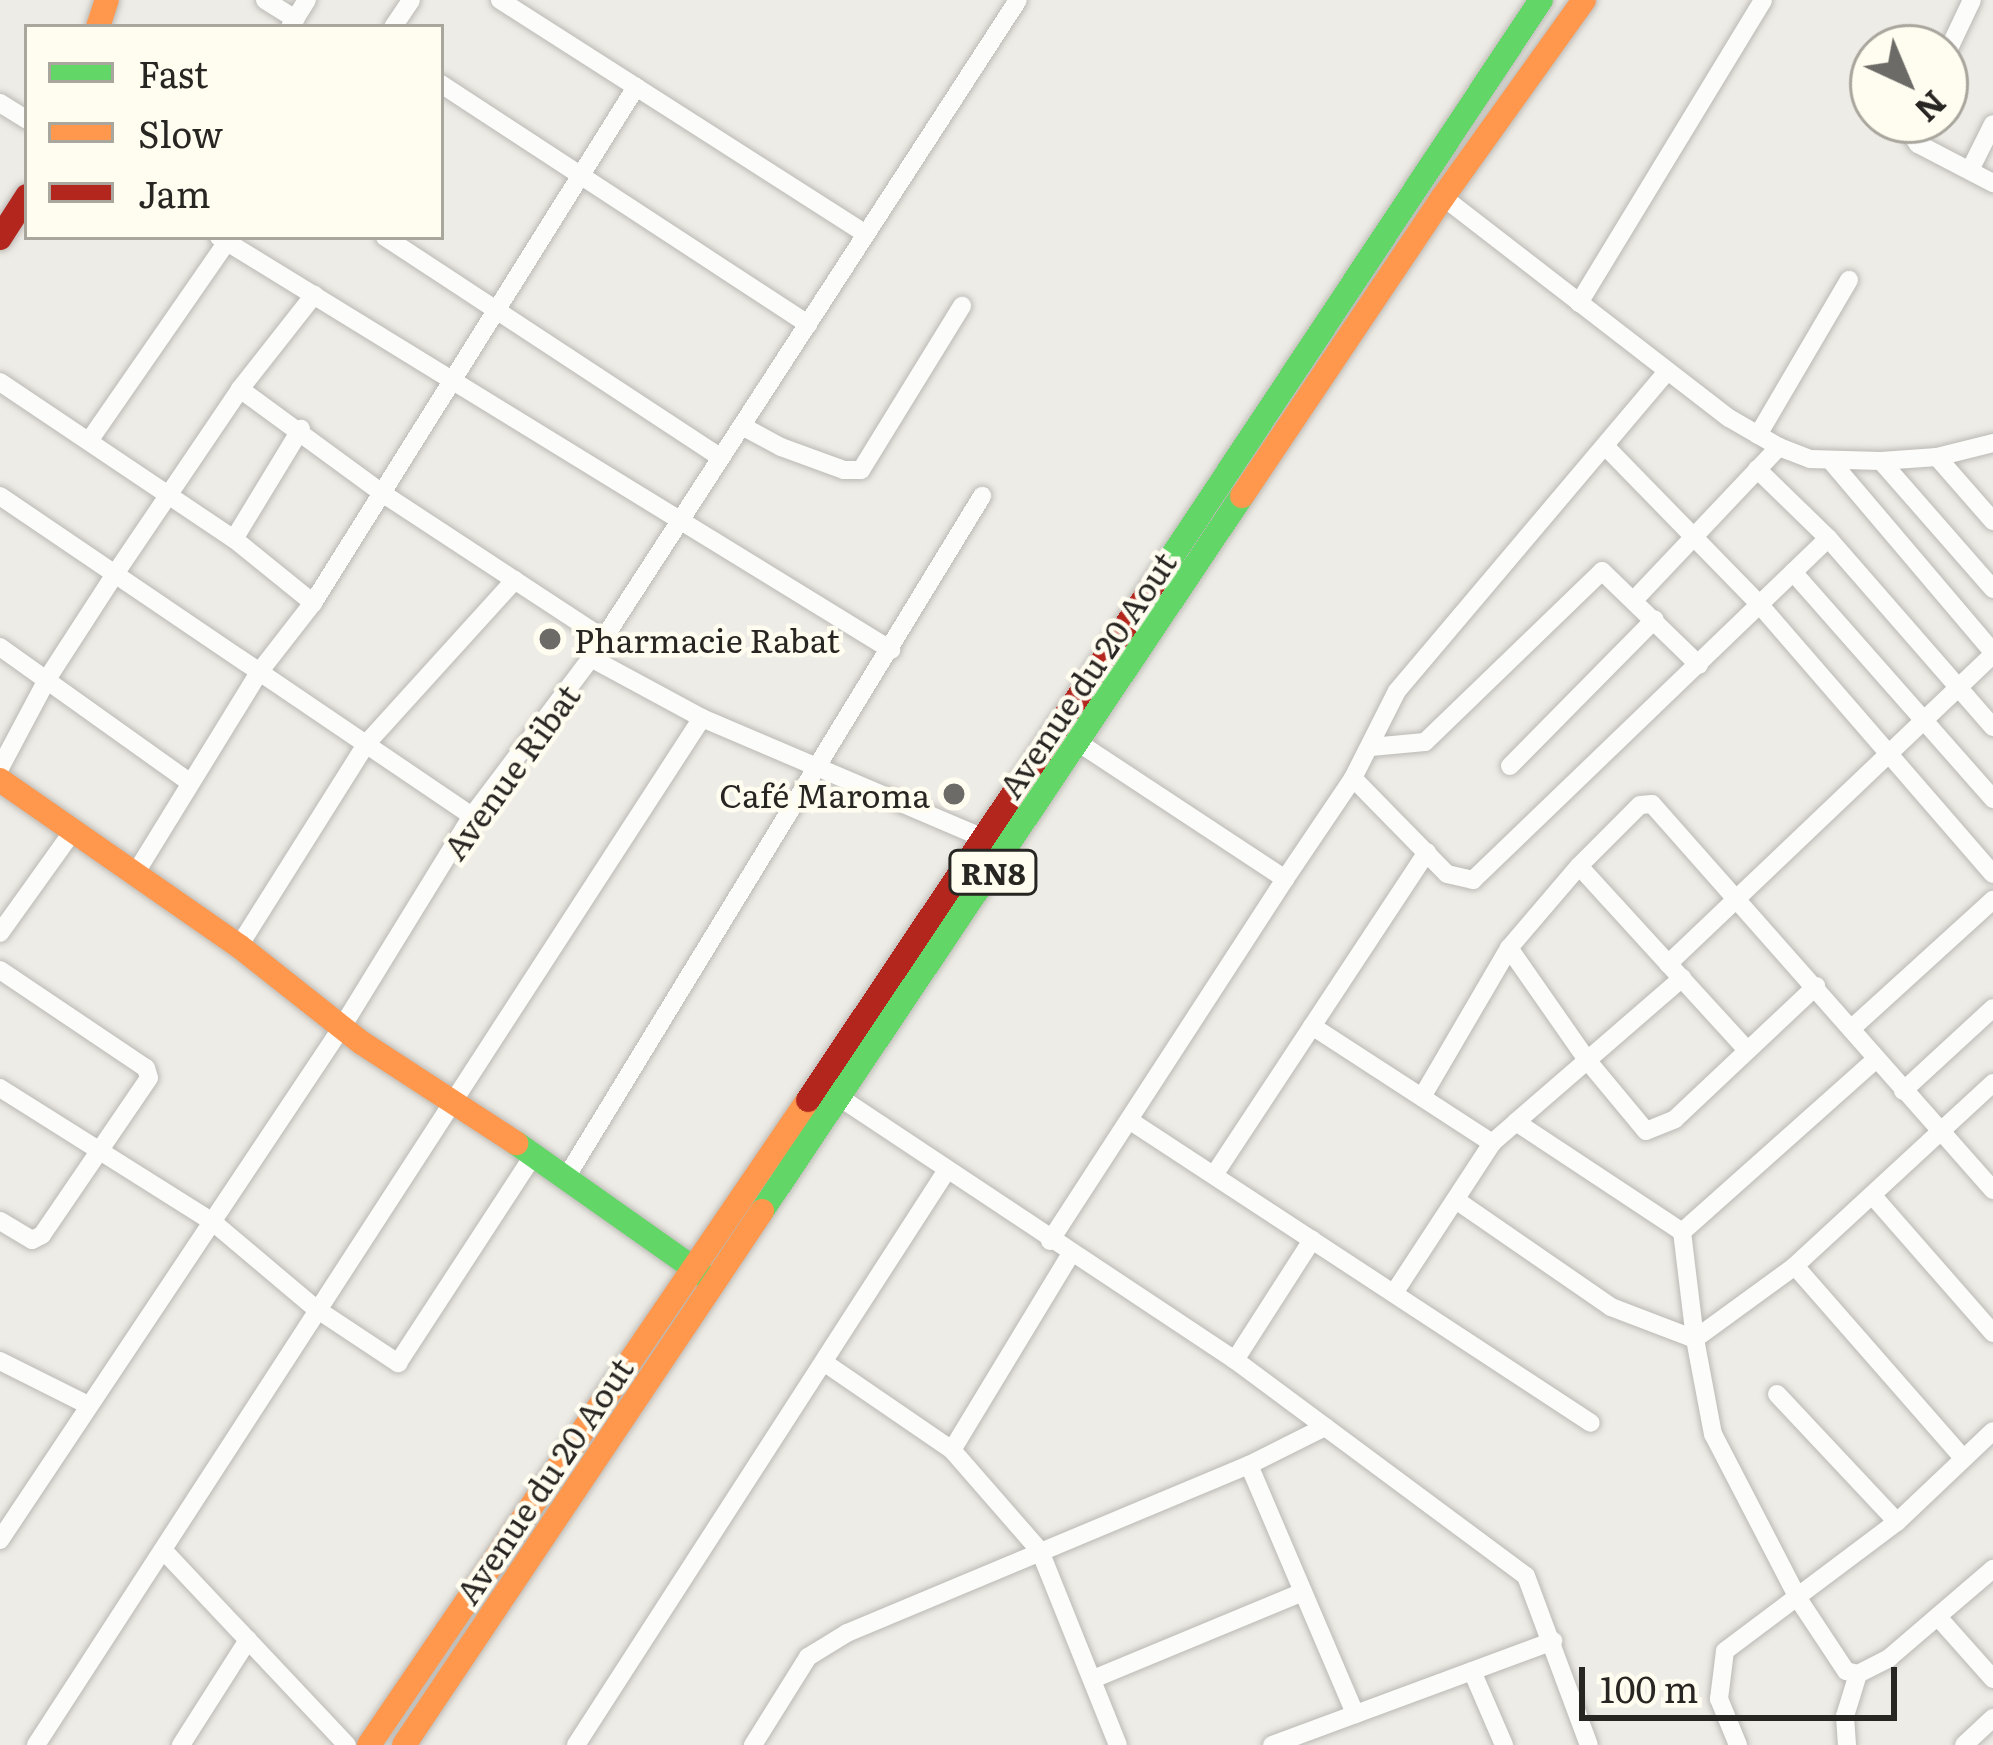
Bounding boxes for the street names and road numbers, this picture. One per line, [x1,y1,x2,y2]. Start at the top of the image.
street label: Avenue du 20 Aout [989,543,1183,805]
street label: Avenue Ribat [433,676,587,866]
road number: RN8 [948,848,1038,896]
street label: Avenue du 20 Aout [446,1349,640,1611]

